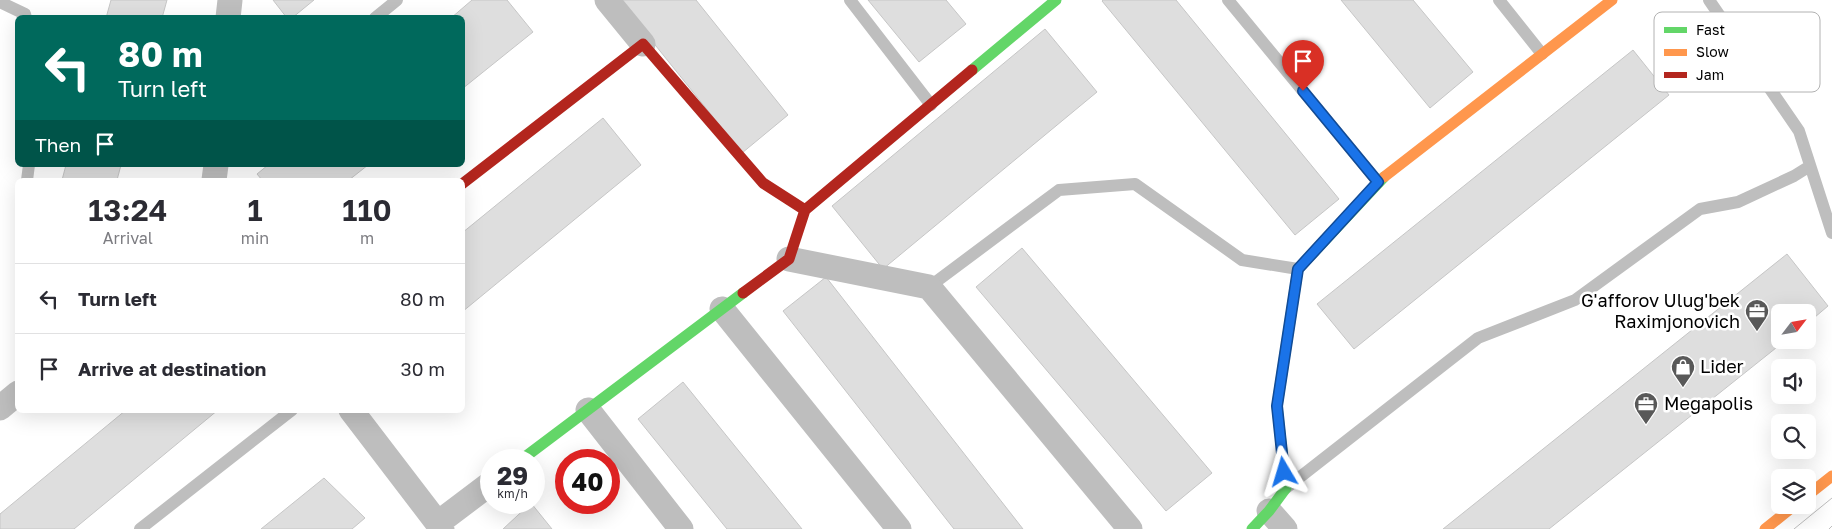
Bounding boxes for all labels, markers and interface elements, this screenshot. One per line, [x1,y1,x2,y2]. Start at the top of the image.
legend [1654,12,1820,92]
text: Fast [1696,21,1725,38]
text: 80 m [118,33,203,75]
icon: left [35,35,100,100]
pin [1282,40,1324,91]
text: Slow [1696,43,1729,60]
icon: arrive [1289,47,1317,75]
text: Jam [1696,66,1724,83]
text: Turn left [118,75,207,102]
icon: arrive [91,130,119,158]
text: Then [35,133,81,156]
text: 13:24 [88,192,168,228]
text: 1 [247,192,263,228]
text: 110 [342,192,392,228]
text: Arrival [103,228,153,248]
text: min [241,228,269,248]
text: m [360,228,374,248]
icon: left [35,285,63,313]
text: Turn left [78,287,157,310]
text: 80 m [400,287,445,310]
place label: G'afforov Ulug'bek Raximjonovich [1581,289,1740,332]
office icon: G'afforov Ulug'bek Raximjonovich [1744,298,1770,332]
north arrow [1771,304,1816,349]
map controls [1771,304,1816,514]
shop icon: Lider [1670,354,1696,388]
icon: arrive [35,355,63,383]
place label: Lider [1700,355,1744,377]
text: Arrive at destination [78,357,266,380]
text: 30 m [401,357,445,380]
button: sound [1771,359,1816,404]
office icon: Megapolis [1633,391,1659,425]
place label: Megapolis [1664,392,1753,414]
button: search [1771,414,1816,459]
position arrow [1257,445,1309,497]
speed limit sign: 40 [555,449,620,514]
text: 29 [497,460,528,491]
button: layers [1771,469,1816,514]
text: km/h [497,486,528,501]

